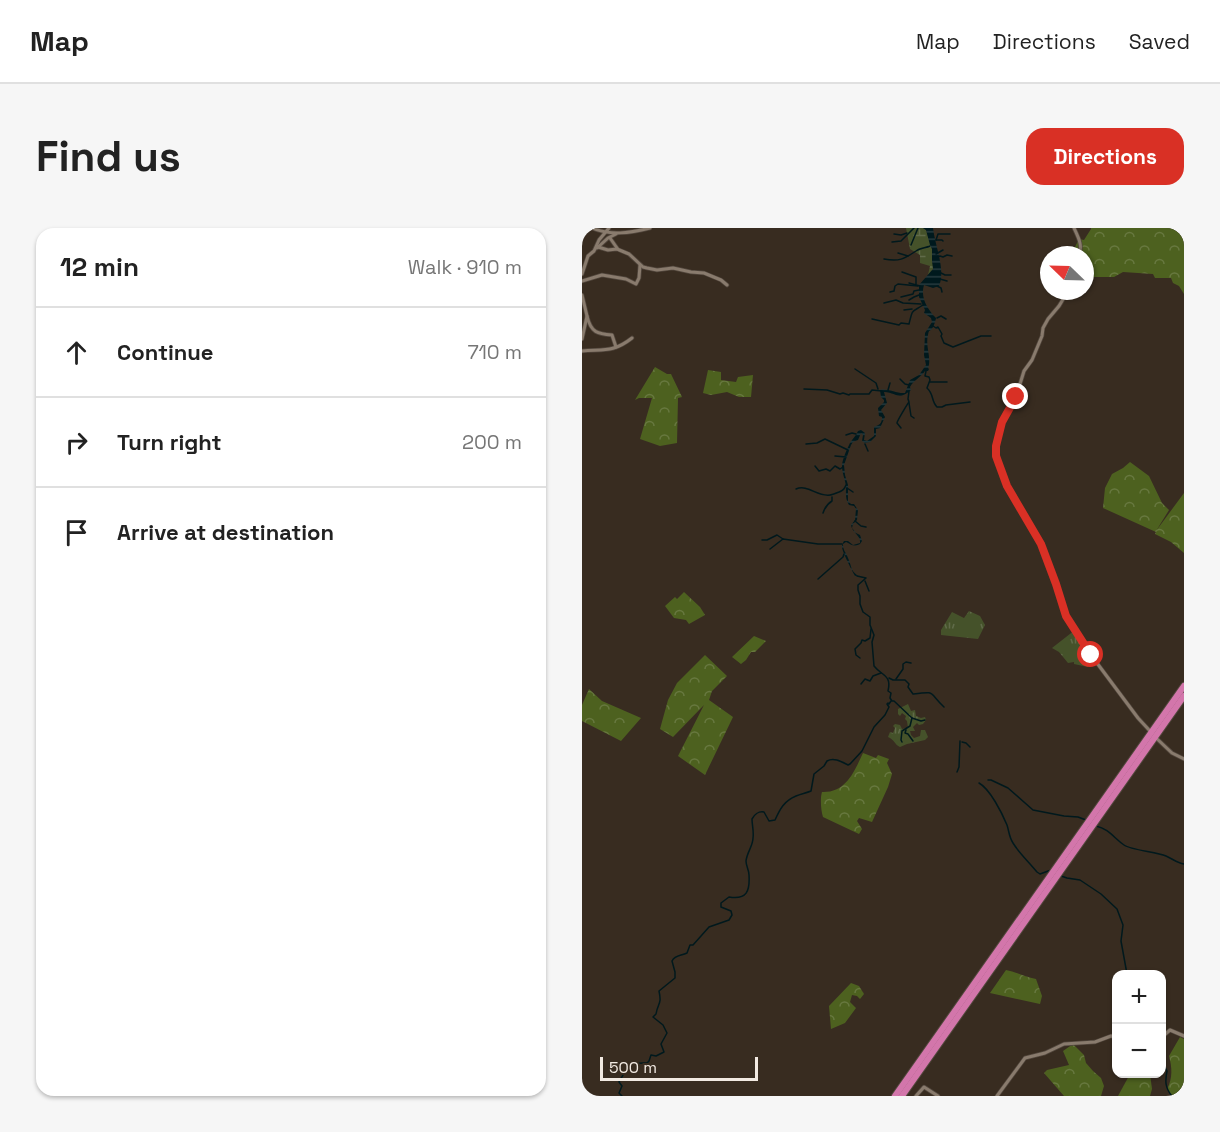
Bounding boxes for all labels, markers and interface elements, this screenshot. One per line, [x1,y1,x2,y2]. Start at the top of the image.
text: Map [30,23,89,59]
text: Map [916,28,960,55]
text: Directions [993,28,1096,55]
text: Saved [1129,28,1190,55]
button: Directions [1026,128,1184,185]
text: Find us [36,130,181,183]
north arrow [1040,246,1094,300]
text: 12 min [60,250,139,284]
text: Walk · 910 m [408,254,522,280]
icon: ahead [60,336,93,369]
text: Continue [117,338,213,366]
text: 710 m [467,339,522,365]
route end [1002,383,1028,409]
icon: right [60,426,93,459]
text: Turn right [117,428,222,456]
text: 200 m [462,429,522,455]
icon: arrive [60,516,93,549]
text: Arrive at destination [117,518,334,546]
route start [1077,641,1103,667]
map controls [1112,970,1166,1078]
button: + [1112,970,1166,1024]
button: − [1112,1024,1166,1078]
scale bar [600,1054,758,1082]
text: 500 m [609,1057,657,1078]

